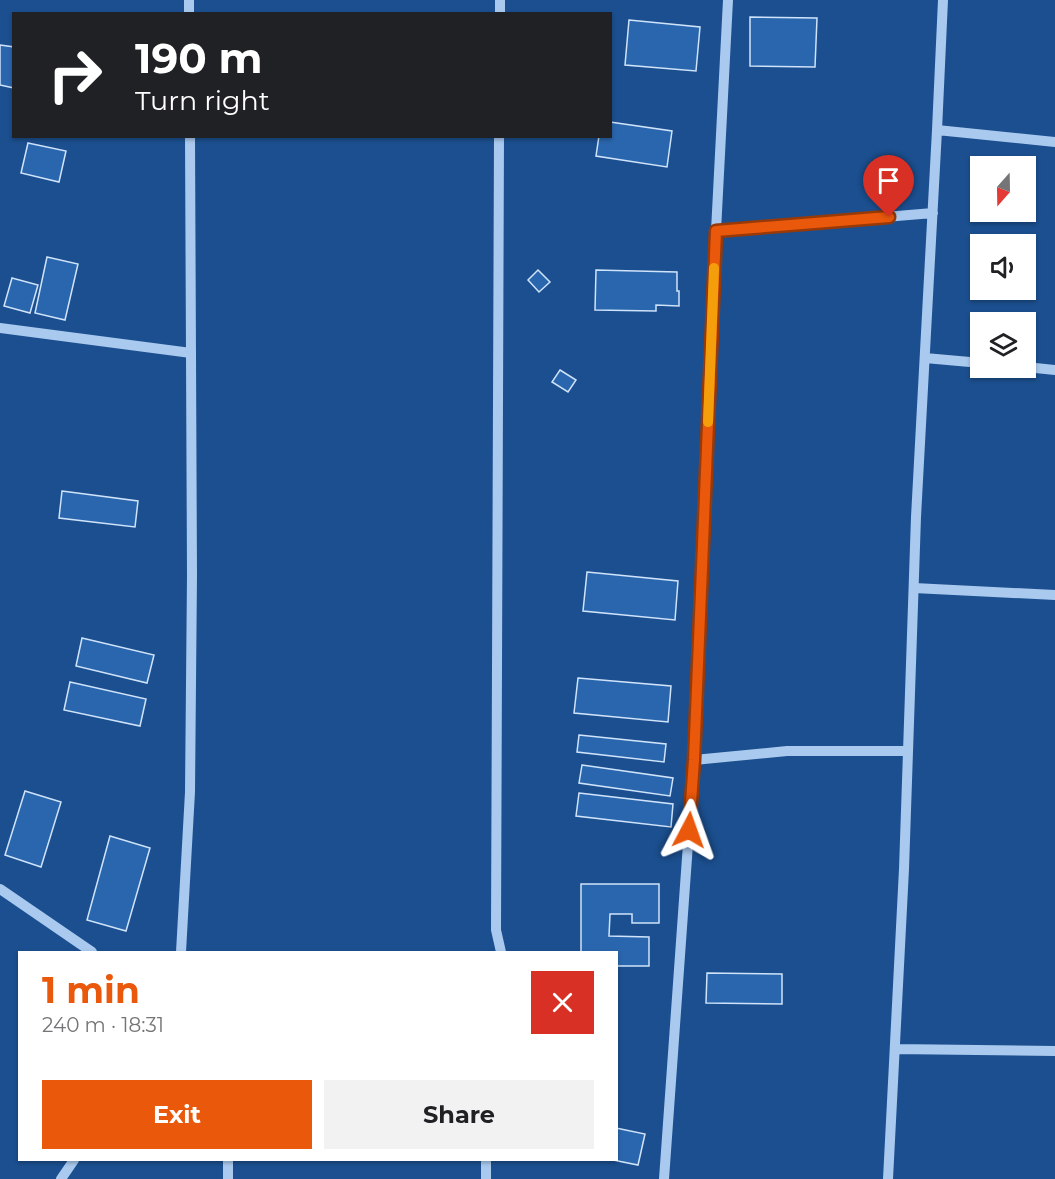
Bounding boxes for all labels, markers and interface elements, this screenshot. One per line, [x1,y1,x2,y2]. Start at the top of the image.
text: 190 m [135,32,263,84]
icon: right [36,36,114,114]
text: Turn right [135,84,270,117]
pin [863,155,914,217]
north arrow [970,156,1036,222]
map controls [970,156,1036,378]
icon: arrive [872,164,905,197]
button: sound [970,234,1036,300]
button: layers [970,312,1036,378]
position arrow [657,798,721,862]
text: 1 min [42,968,140,1012]
button: close [531,971,594,1034]
text: 240 m · 18:31 [42,1013,164,1037]
button: Exit [42,1080,312,1149]
button: Share [324,1080,594,1149]

